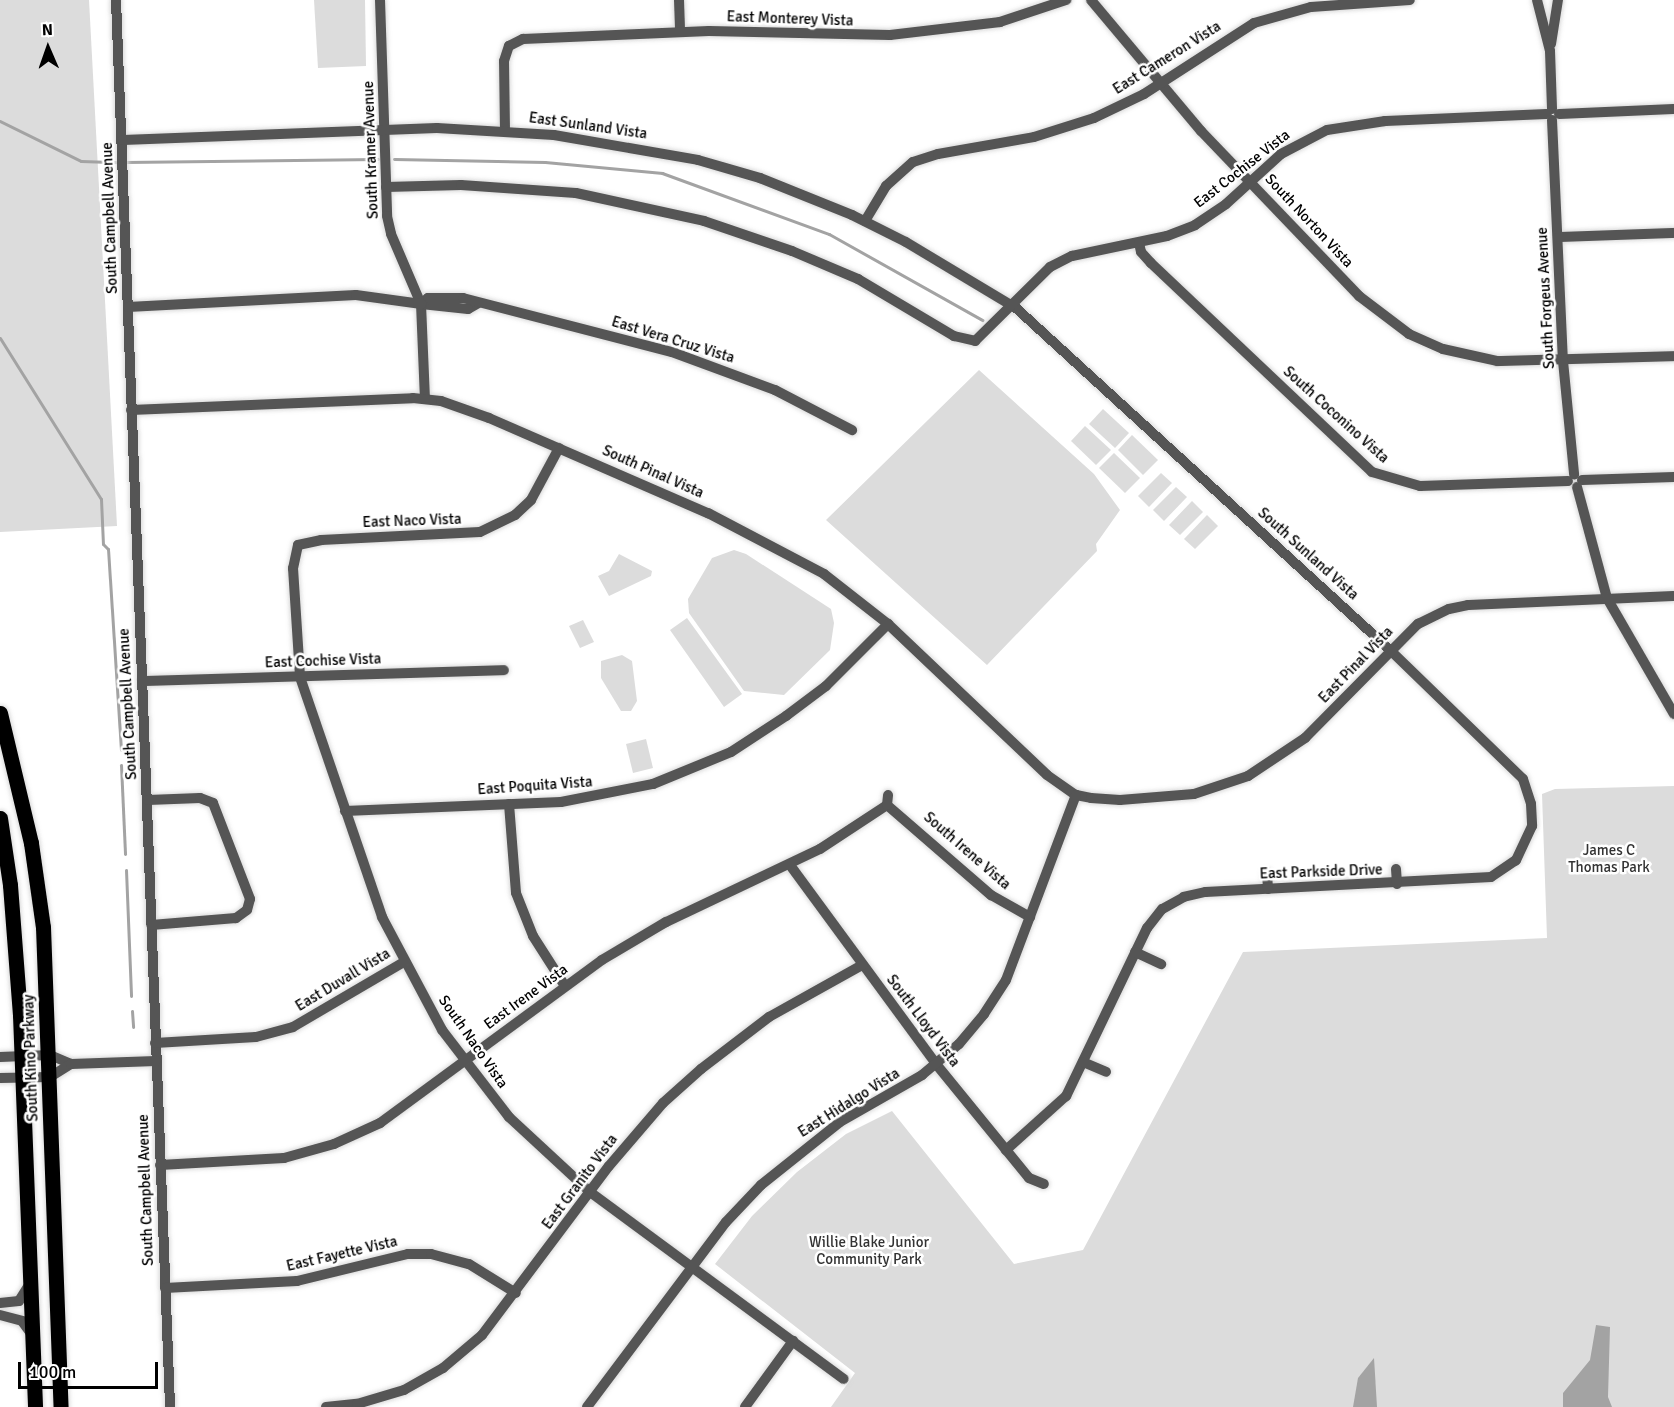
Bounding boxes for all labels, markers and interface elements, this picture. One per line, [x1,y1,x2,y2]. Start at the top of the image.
street label: East Monterey Vista [726,8,854,30]
north arrow [18,18,78,78]
street label: East Cameron Vista [1110,18,1224,98]
text: N [41,20,53,40]
street label: South Kramer Avenue [360,81,382,219]
street label: East Sunland Vista [528,109,648,143]
street label: East Cochise Vista [1191,126,1293,212]
street label: South Campbell Avenue [98,142,122,294]
street label: South Norton Vista [1261,170,1357,272]
street label: South Forgeus Avenue [1533,227,1559,369]
street label: East Vera Cruz Vista [609,313,737,367]
street label: South Coconino Vista [1279,363,1393,467]
street label: South Pinal Vista [599,442,707,502]
street label: South Sunland Vista [1254,504,1362,604]
street label: East Naco Vista [362,510,462,532]
street label: East Pinal Vista [1315,623,1397,707]
street label: South Campbell Avenue [115,628,141,780]
street label: East Cochise Vista [264,650,382,672]
street label: East Poquita Vista [477,773,593,799]
street label: South Irene Vista [920,808,1014,894]
park label: James C Thomas Park [1568,841,1650,876]
street label: East Parkside Drive [1259,861,1383,883]
street label: East Duvall Vista [292,945,394,1015]
street label: East Irene Vista [481,961,571,1033]
street label: South Lloyd Vista [882,971,964,1071]
street label: South Naco Vista [434,992,512,1092]
street label: South Kino Parkway [20,994,42,1122]
street label: East Hidalgo Vista [795,1065,903,1141]
street label: South Campbell Avenue [134,1114,158,1266]
street label: East Granito Vista [538,1131,622,1233]
street label: East Fayette Vista [285,1232,399,1276]
park label: Willie Blake Junior Community Park [809,1233,929,1268]
scale bar [21,1350,160,1388]
text: 100 m [29,1361,76,1383]

